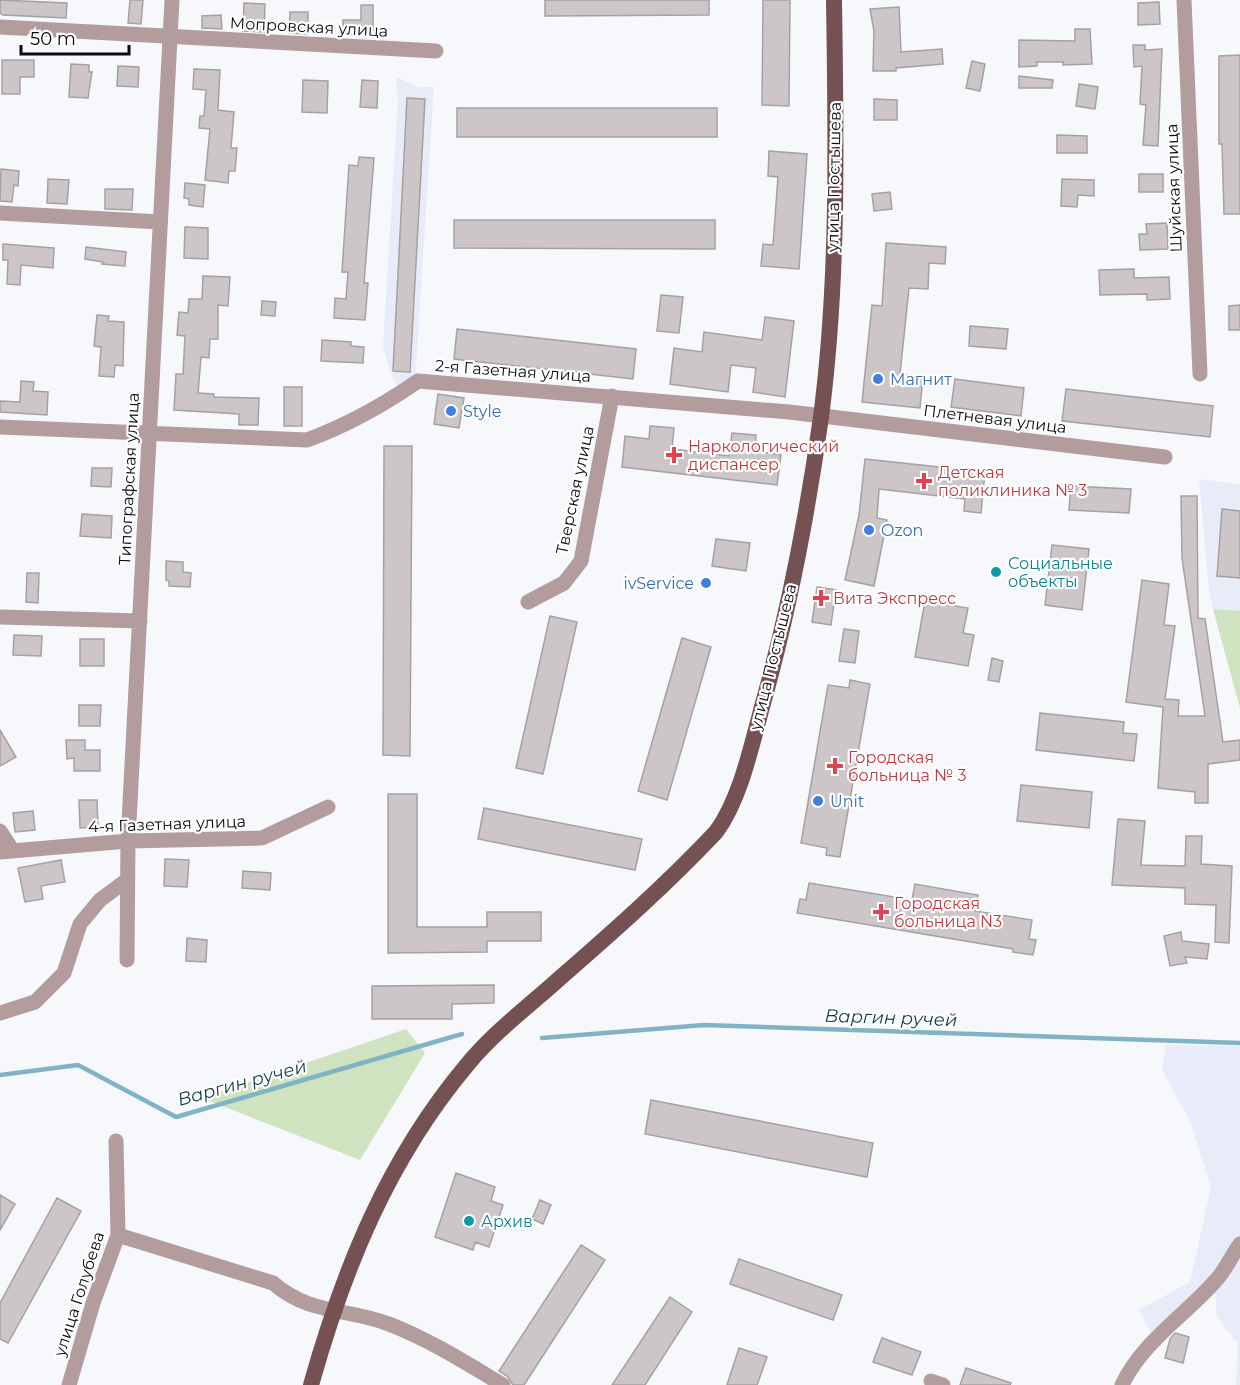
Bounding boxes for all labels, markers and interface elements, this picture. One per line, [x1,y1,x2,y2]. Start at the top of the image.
street label: Мопровская улица [229,13,389,41]
scale bar [21,18,129,56]
text: 50 m [30,28,76,50]
street label: улица Постышева [823,102,845,253]
street label: Шуйская улица [1162,123,1186,253]
street label: 2-я Газетная улица [434,356,592,386]
place label: Магнит [890,370,952,389]
marker: Магнит [871,372,885,386]
street label: Типографская улица [115,392,143,566]
street label: Плетневая улица [922,401,1068,437]
place label: Style [463,402,501,421]
marker: Style [444,404,458,418]
street label: Тверская улица [552,424,598,556]
place label: Наркологический диспансер [688,437,839,474]
marker: Наркологический диспансер [665,446,683,464]
place label: Детская поликлиника № 3 [938,463,1087,500]
marker: Детская поликлиника № 3 [915,472,933,490]
place label: Ozon [881,521,923,540]
marker: Ozon [862,523,876,537]
place label: Социальные объекты [1008,554,1113,591]
marker: Социальные объекты [989,565,1003,579]
place label: ivService [623,574,694,593]
marker: ivService [699,576,713,590]
street label: улица Постышева [745,582,800,733]
place label: Вита Экспресс [833,589,956,608]
marker: Вита Экспресс [814,591,828,605]
place label: Городская больница № 3 [848,748,966,785]
marker: Городская больница № 3 [826,757,844,775]
place label: Unit [830,792,865,811]
marker: Unit [811,794,825,808]
street label: 4-я Газетная улица [88,812,246,836]
place label: Городская больница N3 [894,894,1002,931]
marker: Городская больница N3 [872,903,890,921]
water label: Варгин ручей [824,1005,958,1031]
water label: Варгин ручей [175,1055,309,1111]
place label: Архив [481,1212,533,1231]
marker: Архив [462,1214,476,1228]
street label: улица Голубева [50,1229,108,1360]

